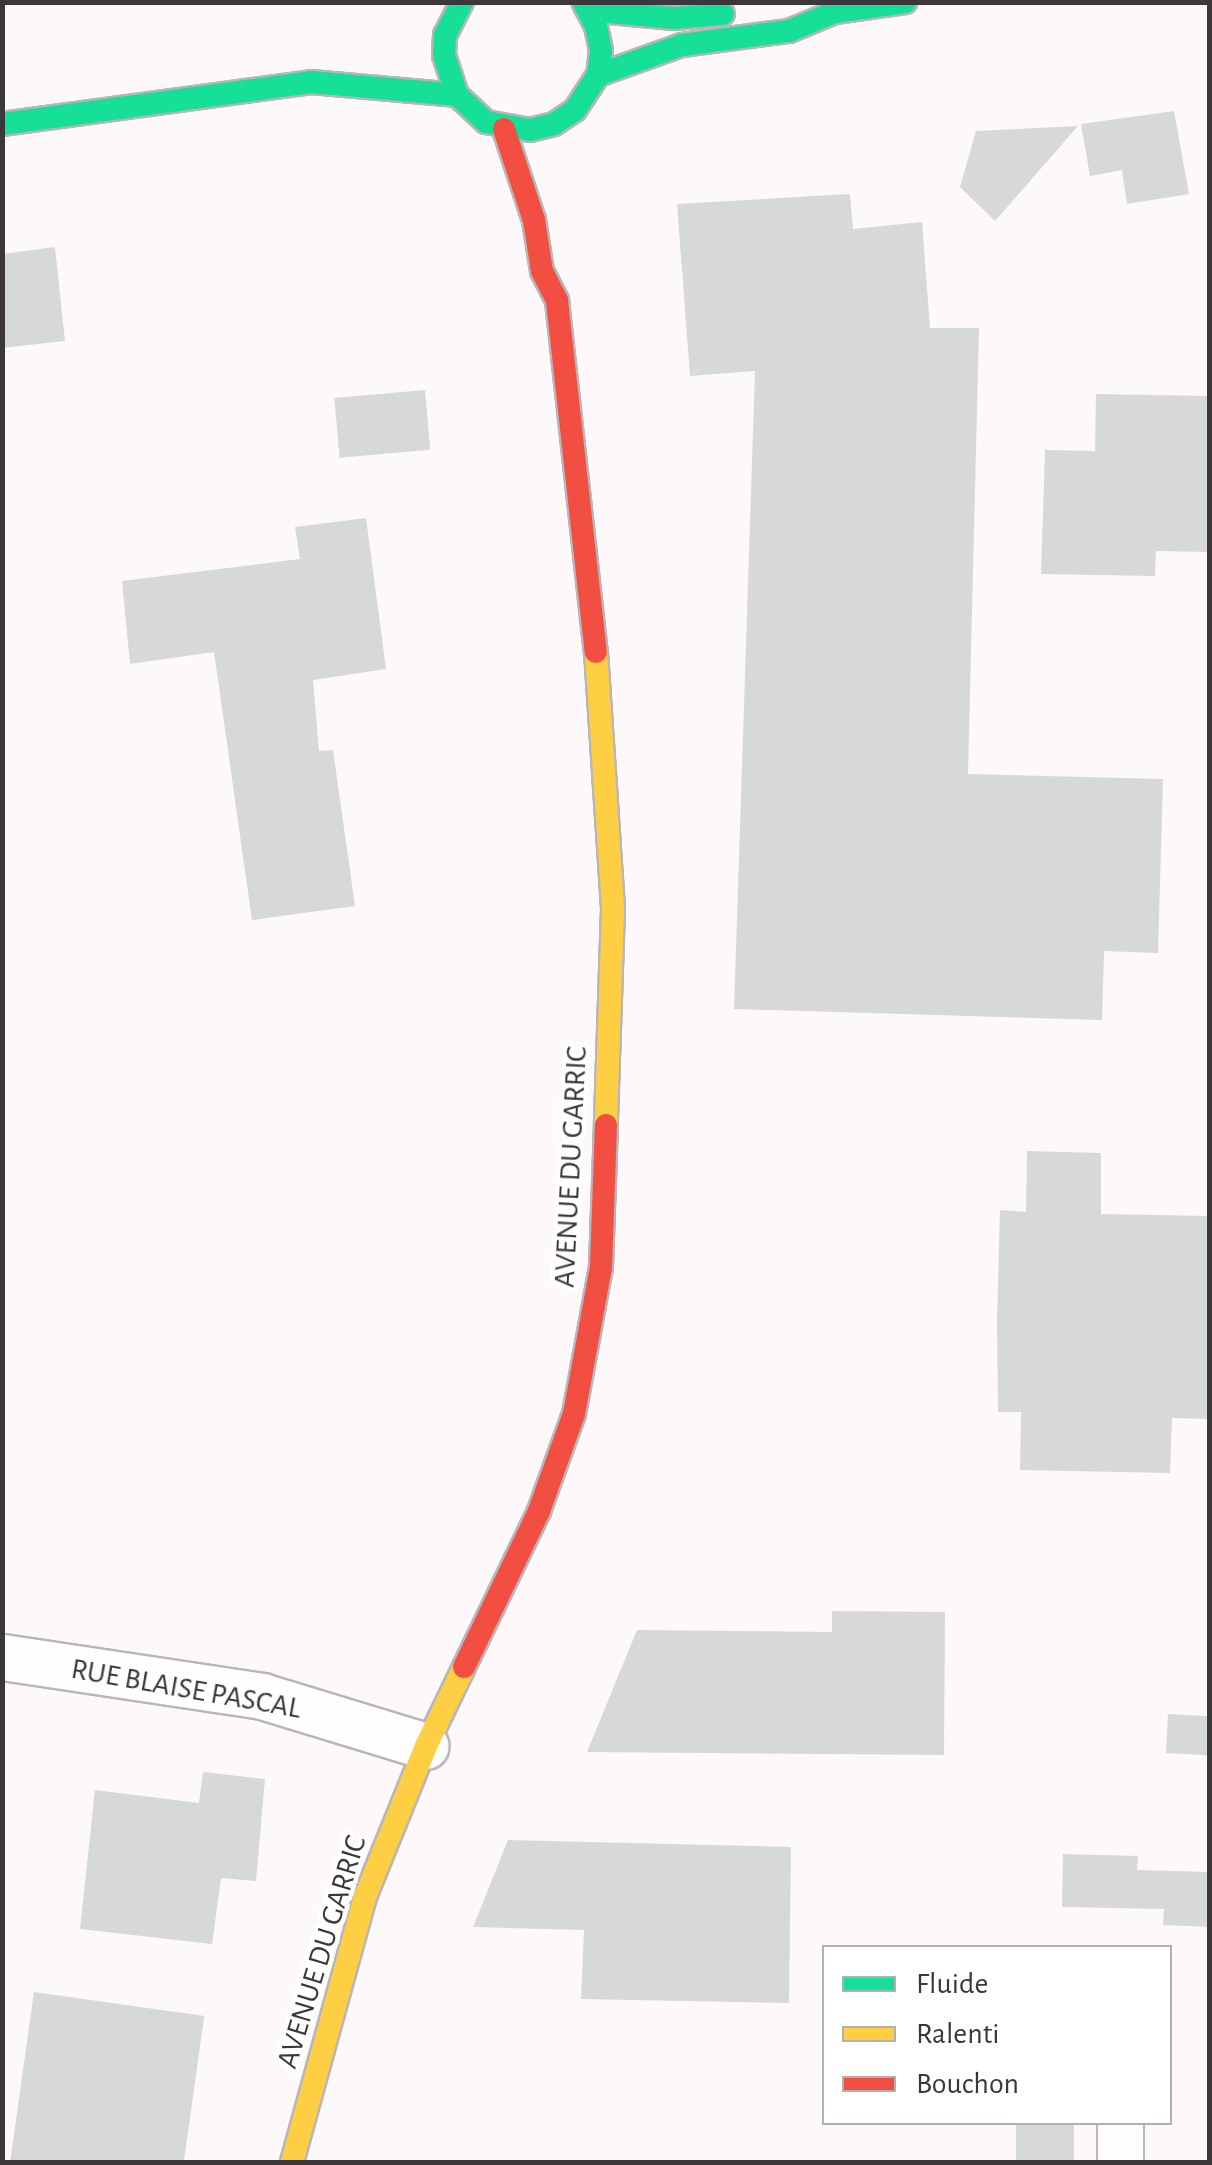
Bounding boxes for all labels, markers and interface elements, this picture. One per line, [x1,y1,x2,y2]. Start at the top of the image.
street label: AVENUE DU GARRIC [547,1045,595,1289]
street label: RUE BLAISE PASCAL [68,1651,304,1727]
street label: AVENUE DU GARRIC [269,1831,375,2073]
legend [822,1945,1172,2125]
text: Fluide [916,1969,988,1999]
text: Ralenti [916,2019,999,2049]
text: Bouchon [916,2069,1019,2099]

